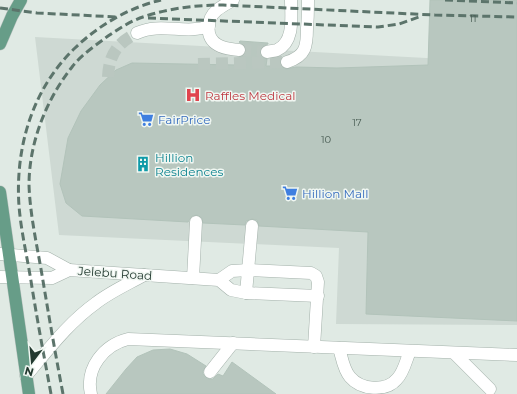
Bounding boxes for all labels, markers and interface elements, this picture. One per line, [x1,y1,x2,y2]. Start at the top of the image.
house number: 11 [469,12,477,25]
hospital icon: Raffles Medical [184,86,202,104]
place label: Raffles Medical [205,88,295,103]
supermarket icon: FairPrice [137,110,155,128]
place label: FairPrice [158,112,210,127]
house number: 17 [352,116,362,129]
house number: 10 [321,133,331,146]
place label: Hillion Residences [155,150,223,179]
building icon: Hillion Residences [134,155,152,173]
supermarket icon: Hillion Mall [281,184,299,202]
place label: Hillion Mall [302,186,368,201]
street label: Jelebu Road [76,263,153,283]
north arrow [12,342,52,382]
text: N [23,364,35,380]

